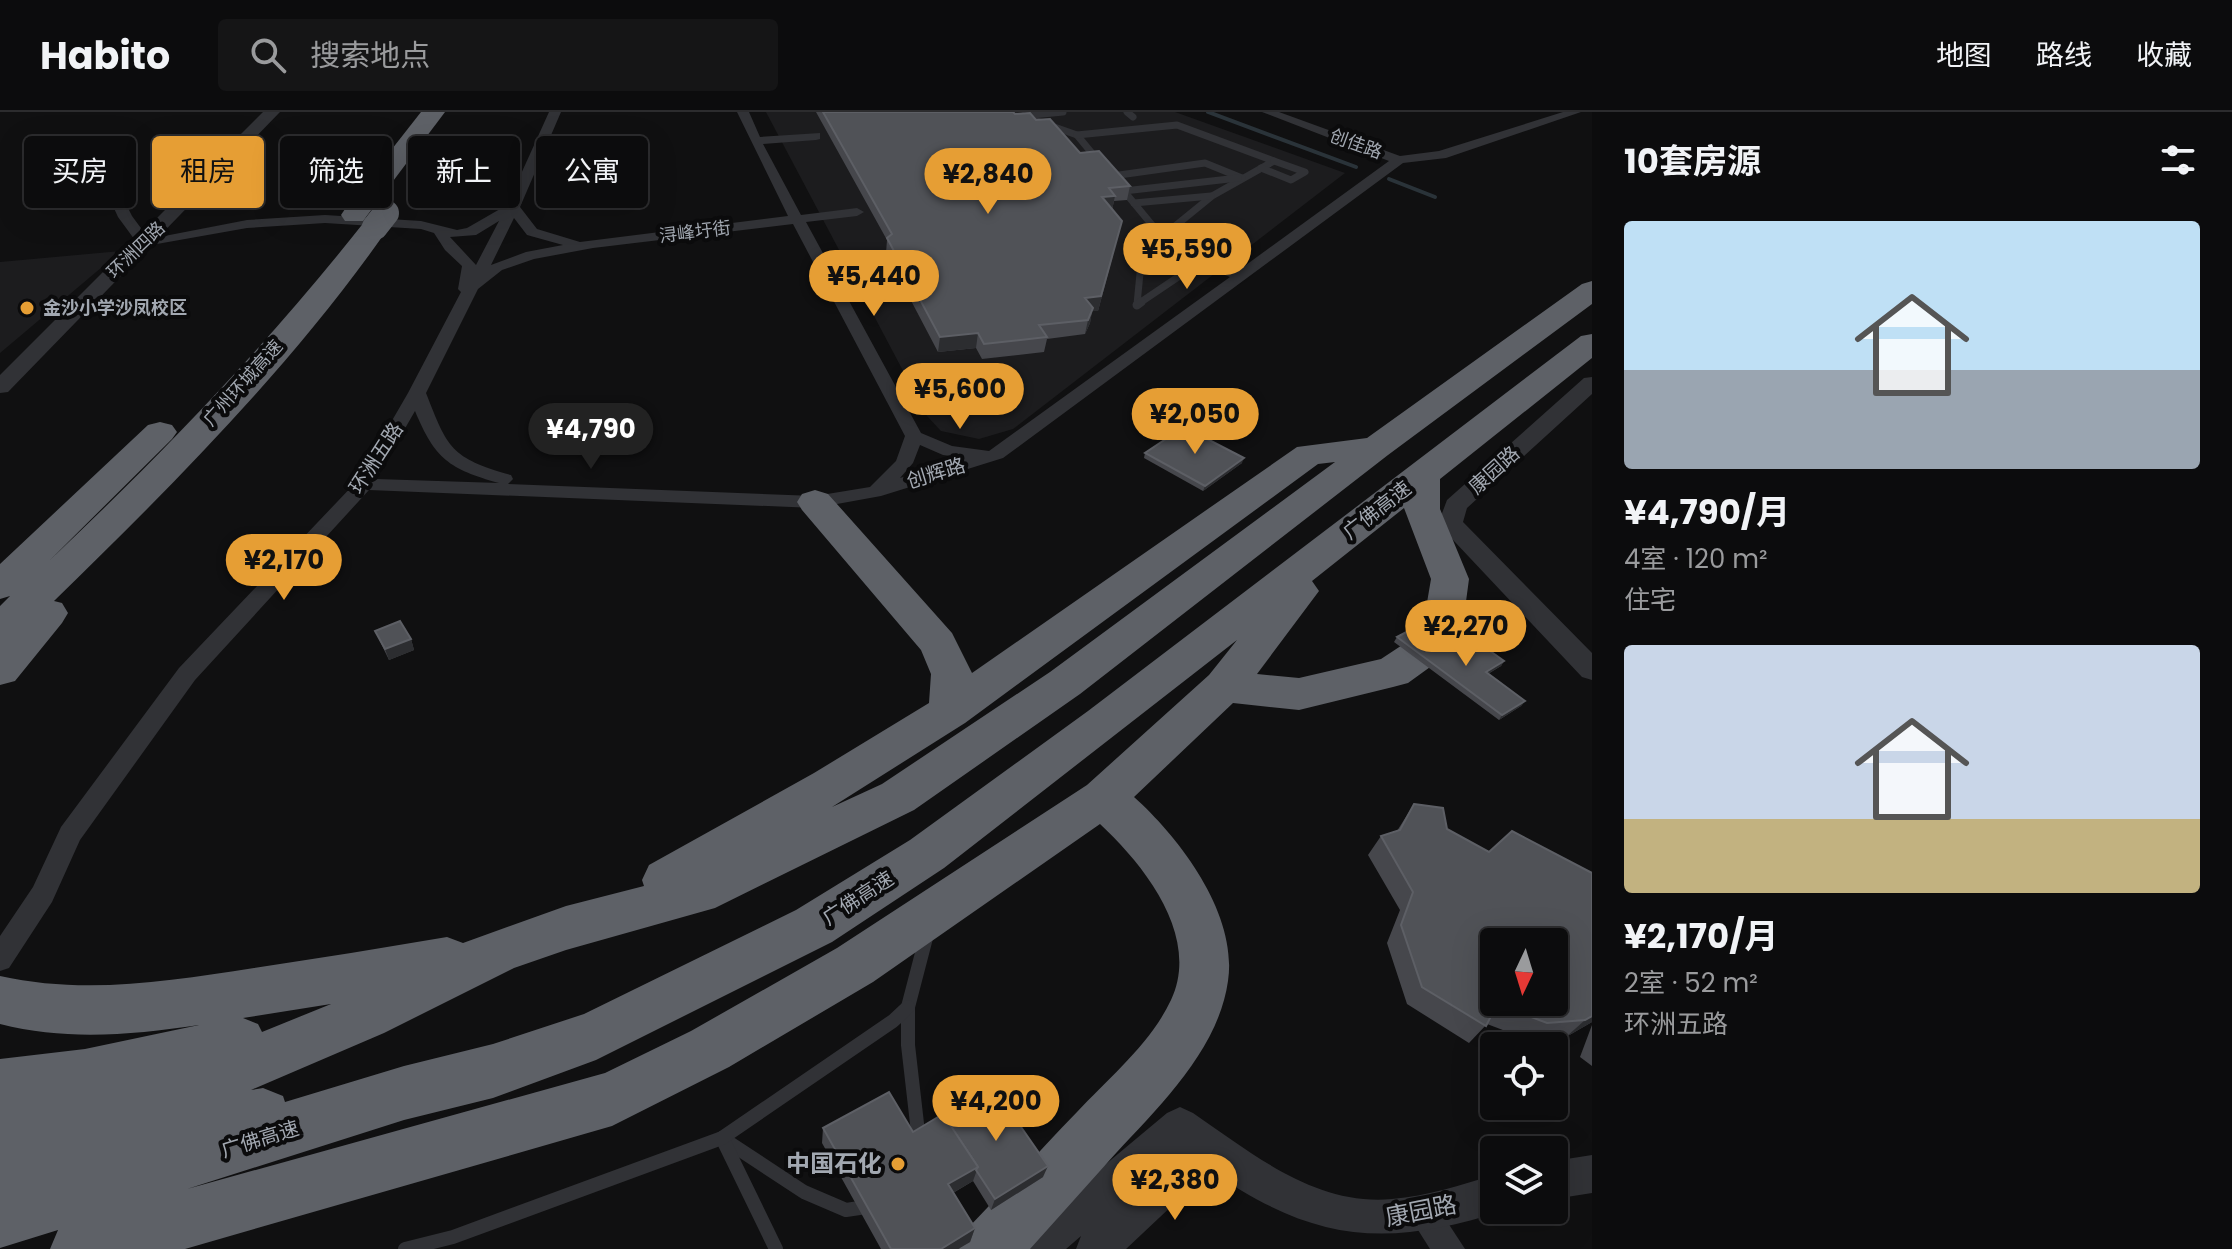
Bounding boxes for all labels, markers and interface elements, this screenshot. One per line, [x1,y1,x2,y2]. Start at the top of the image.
search box [218,19,778,91]
text: Habito [40,29,170,82]
icon: search [246,33,290,77]
text: 搜索地点 [310,34,430,77]
text: 地图 [1936,36,1992,75]
text: 路线 [2036,36,2092,75]
text: 收藏 [2136,36,2192,75]
street label: 创佳路 [1327,123,1386,165]
chip: 买房 [24,136,136,208]
chip: 租房 [152,136,264,208]
chip: 筛选 [280,136,392,208]
chip: 新上 [408,136,520,208]
chip: 公寓 [536,136,648,208]
text: 10套房源 [1624,137,1761,185]
icon: filters [2156,138,2200,182]
pin: ¥2,840 [923,148,1053,216]
text: ¥2,840 [942,156,1034,192]
street label: 浔峰圩街 [658,215,732,248]
street label: 环洲四路 [101,216,170,284]
pin: ¥5,590 [1122,223,1252,291]
text: ¥5,590 [1141,231,1233,267]
pin: ¥5,440 [809,250,939,318]
text: ¥5,440 [827,258,921,294]
icon: home [1840,273,1984,417]
place label: 金沙小学沙凤校区 [43,295,187,320]
marker: 金沙小学沙凤校区 [18,299,36,317]
street label: 广州环城高速 [197,334,288,431]
pin: ¥5,600 [895,363,1025,431]
text: ¥5,600 [914,371,1006,407]
pin: ¥2,050 [1130,388,1260,456]
text: ¥2,050 [1150,396,1240,432]
pin: ¥4,790 [526,403,656,471]
text: ¥4,790 [546,411,636,447]
street label: 环洲五路 [342,417,410,499]
street label: 康园路 [1462,440,1526,500]
street label: 创辉路 [903,451,969,495]
street label: 广佛高速 [1337,474,1417,546]
text: ¥4,790/月 [1624,488,1790,536]
pin: ¥2,170 [219,534,349,602]
text: 4室 · 120 m² [1624,541,1768,577]
text: ¥2,170 [244,542,324,578]
text: 住宅 [1624,582,1676,618]
pin: ¥2,270 [1401,600,1531,668]
text: ¥2,270 [1423,608,1509,644]
icon: home [1840,697,1984,841]
street label: 广佛高速 [817,864,899,932]
text: ¥2,170/月 [1624,912,1779,960]
north arrow [1480,928,1568,1016]
map controls [1480,928,1568,1224]
text: 2室 · 52 m² [1624,965,1758,1001]
text: 环洲五路 [1624,1006,1728,1042]
button: locate [1480,1032,1568,1120]
pin: ¥4,200 [931,1075,1061,1143]
text: ¥4,200 [950,1083,1042,1119]
street label: 广佛高速 [218,1114,302,1164]
button: layers [1480,1136,1568,1224]
place label: 中国石化 [786,1147,882,1180]
pin: ¥2,380 [1110,1154,1240,1222]
marker: 中国石化 [889,1155,907,1173]
text: ¥2,380 [1130,1162,1220,1198]
street label: 康园路 [1382,1187,1459,1234]

